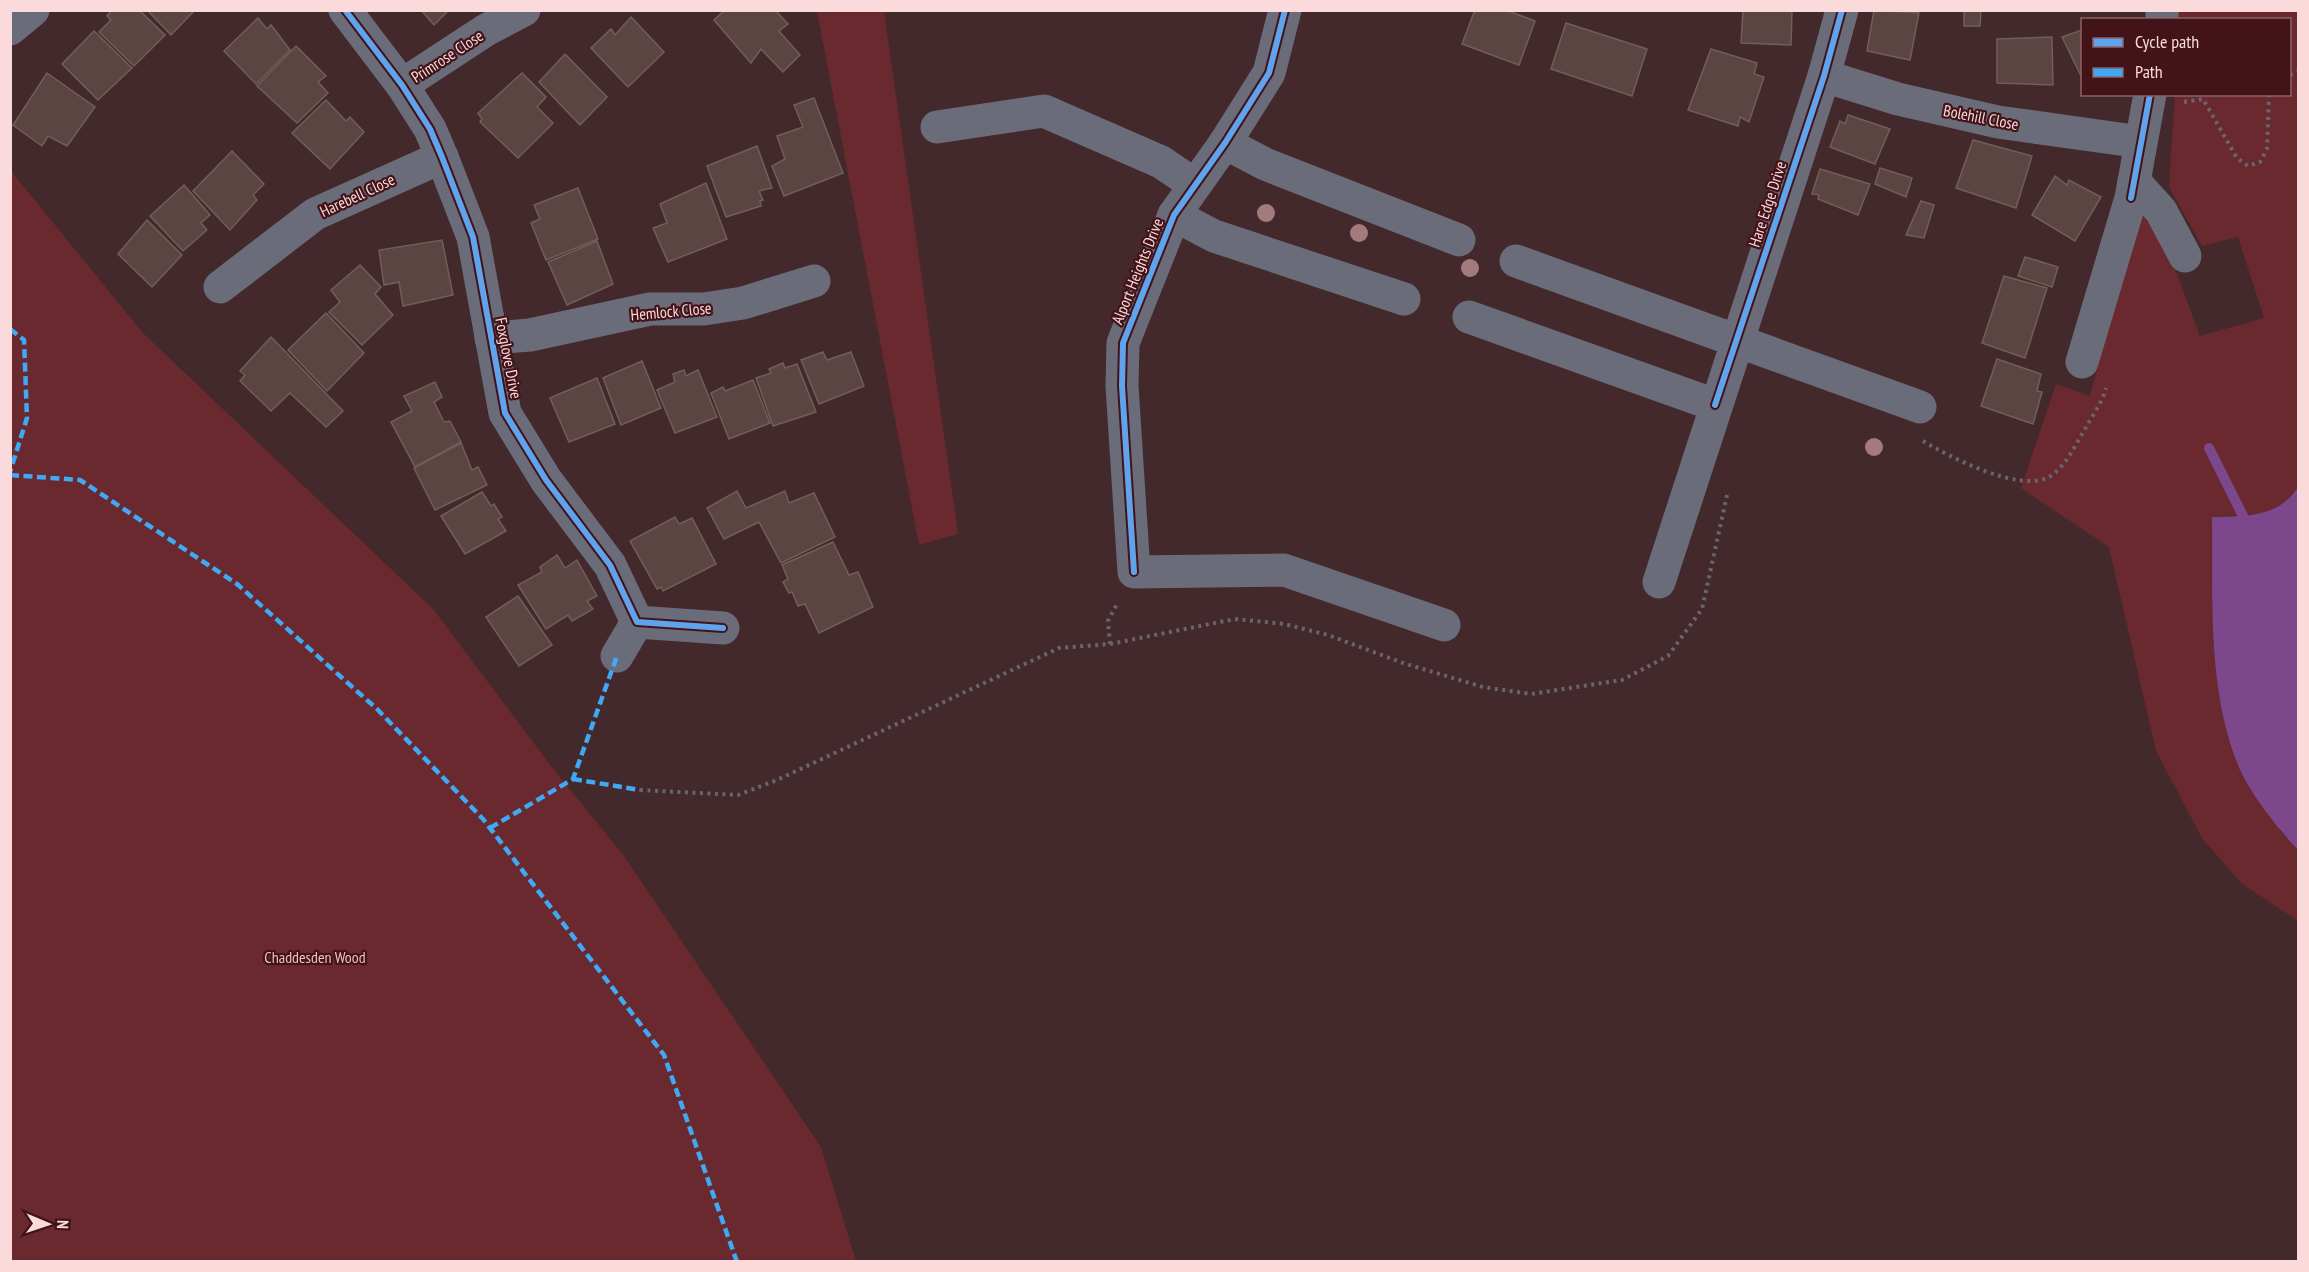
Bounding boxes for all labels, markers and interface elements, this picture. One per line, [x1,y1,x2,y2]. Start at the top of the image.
legend [2081,18,2291,96]
street label: Primrose Close [407,25,487,87]
text: Cycle path [2135,30,2199,53]
text: Path [2135,60,2163,83]
street label: Bolehill Close [1942,100,2020,134]
street label: Hare Edge Drive [1744,159,1790,249]
street label: Harebell Close [316,169,398,221]
street label: Alport Heights Drive [1107,215,1167,327]
street label: Hemlock Close [630,298,712,324]
street label: Foxglove Drive [491,316,527,400]
park label: Chaddesden Wood [264,947,366,967]
north arrow [18,1194,78,1254]
text: N [53,1220,73,1229]

